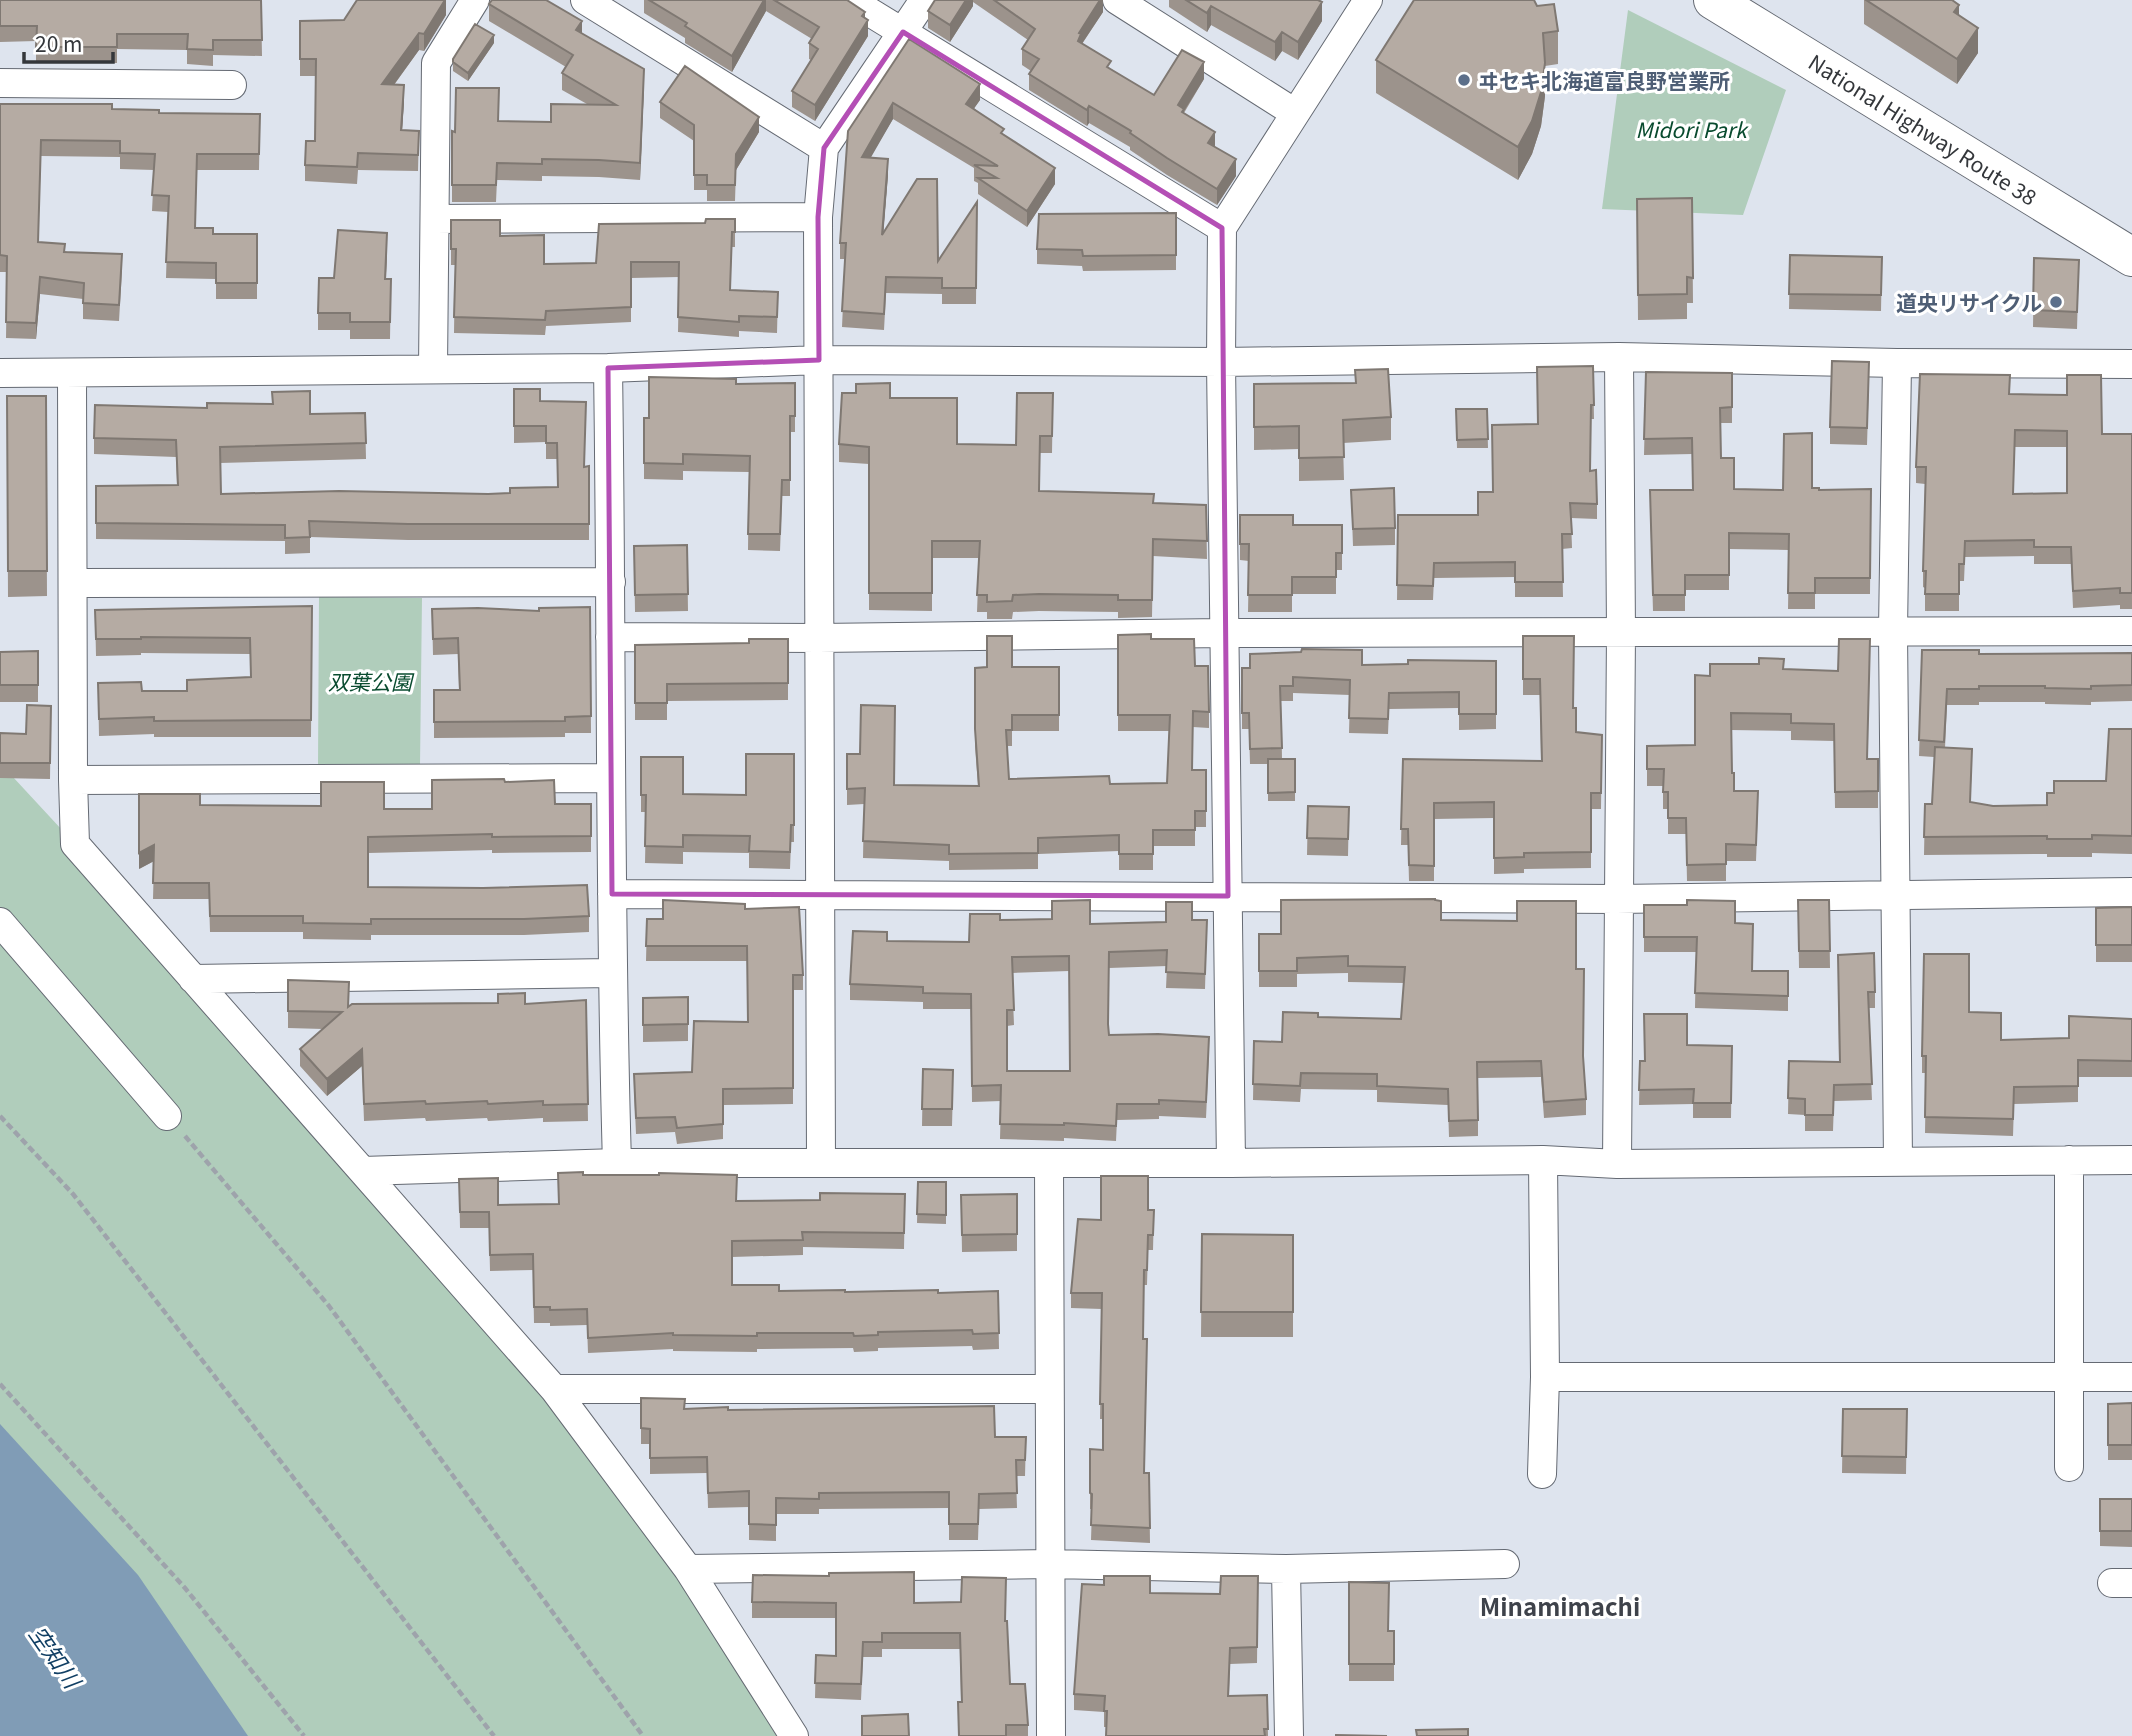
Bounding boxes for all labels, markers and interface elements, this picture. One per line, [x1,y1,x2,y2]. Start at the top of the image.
scale bar [24,21,114,65]
text: 20 m [35,28,82,58]
street label: National Highway Route 38 [1803,46,2043,212]
place label: ヰセキ北海道富良野営業所 [1478,65,1730,95]
marker: ヰセキ北海道富良野営業所 [1456,72,1472,88]
park label: Midori Park [1636,114,1749,144]
place label: 道央リサイクル [1896,287,2042,317]
marker: 道央リサイクル [2048,294,2064,310]
park label: 双葉公園 [328,666,415,696]
district label: Minamimachi [1480,1588,1640,1623]
water label: 空知川 [22,1618,91,1696]

